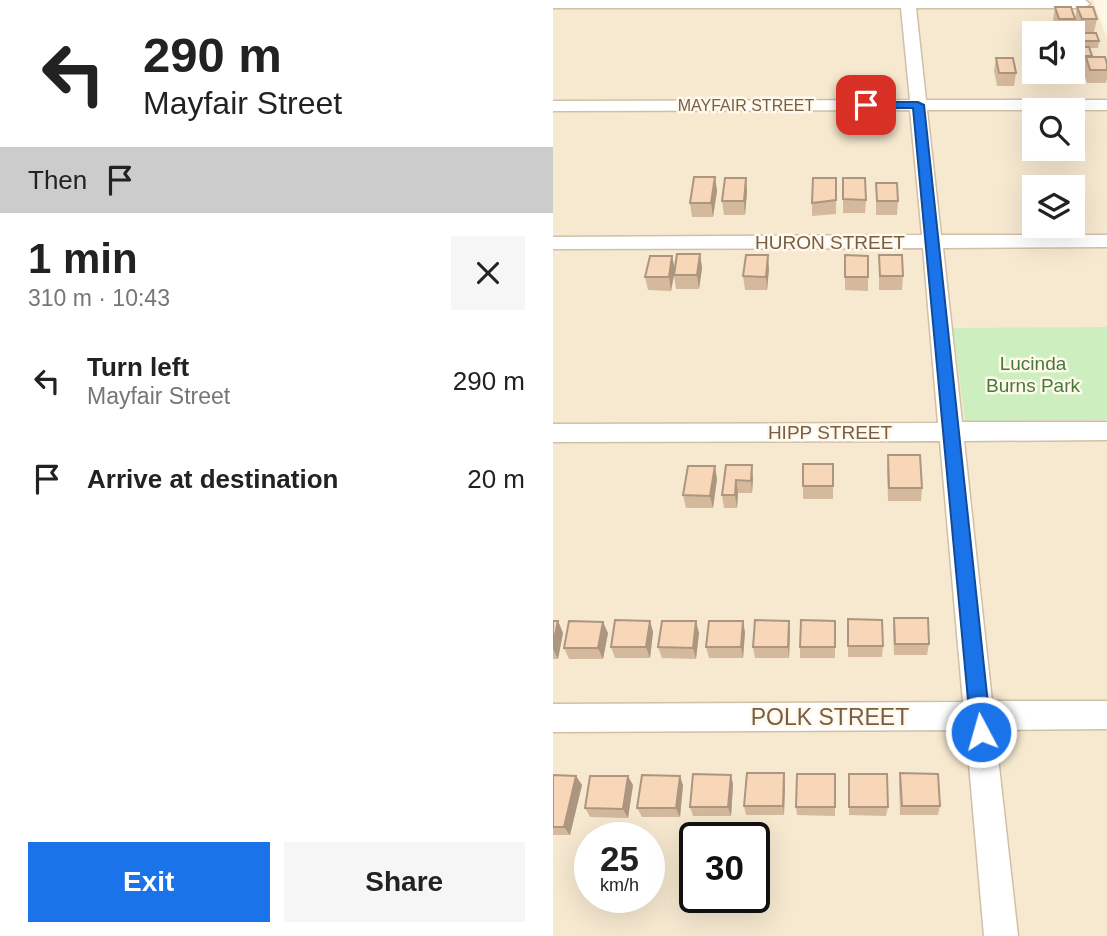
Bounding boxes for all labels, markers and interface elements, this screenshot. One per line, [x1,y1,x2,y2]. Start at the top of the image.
map controls [1022,21,1085,238]
button: sound [1022,21,1085,84]
icon: left [28,28,119,119]
text: 290 m [143,28,282,82]
pin [836,75,896,135]
text: Mayfair Street [143,85,342,121]
icon: arrive [847,86,885,124]
street label: MAYFAIR STREET [678,97,815,114]
button: search [1022,98,1085,161]
icon: arrive [101,161,139,199]
text: Then [28,165,87,195]
button: layers [1022,175,1085,238]
street label: HURON STREET [755,232,905,253]
text: 1 min [28,235,138,282]
button: close [451,236,525,310]
text: 310 m · 10:43 [28,285,170,311]
text: Turn left [87,352,189,382]
park label: Lucinda Burns Park [986,353,1080,396]
icon: left [28,362,66,400]
text: 290 m [453,366,525,396]
text: Mayfair Street [87,383,230,409]
street label: HIPP STREET [768,422,893,443]
icon: arrive [28,460,66,498]
text: Arrive at destination [87,464,338,494]
text: 20 m [467,464,525,494]
position arrow [944,695,1018,769]
street label: POLK STREET [751,704,909,730]
speed limit sign: 30 [679,822,770,913]
text: 25 [600,839,639,878]
button: Exit [28,842,270,922]
button: Share [284,842,525,922]
text: km/h [600,875,639,895]

